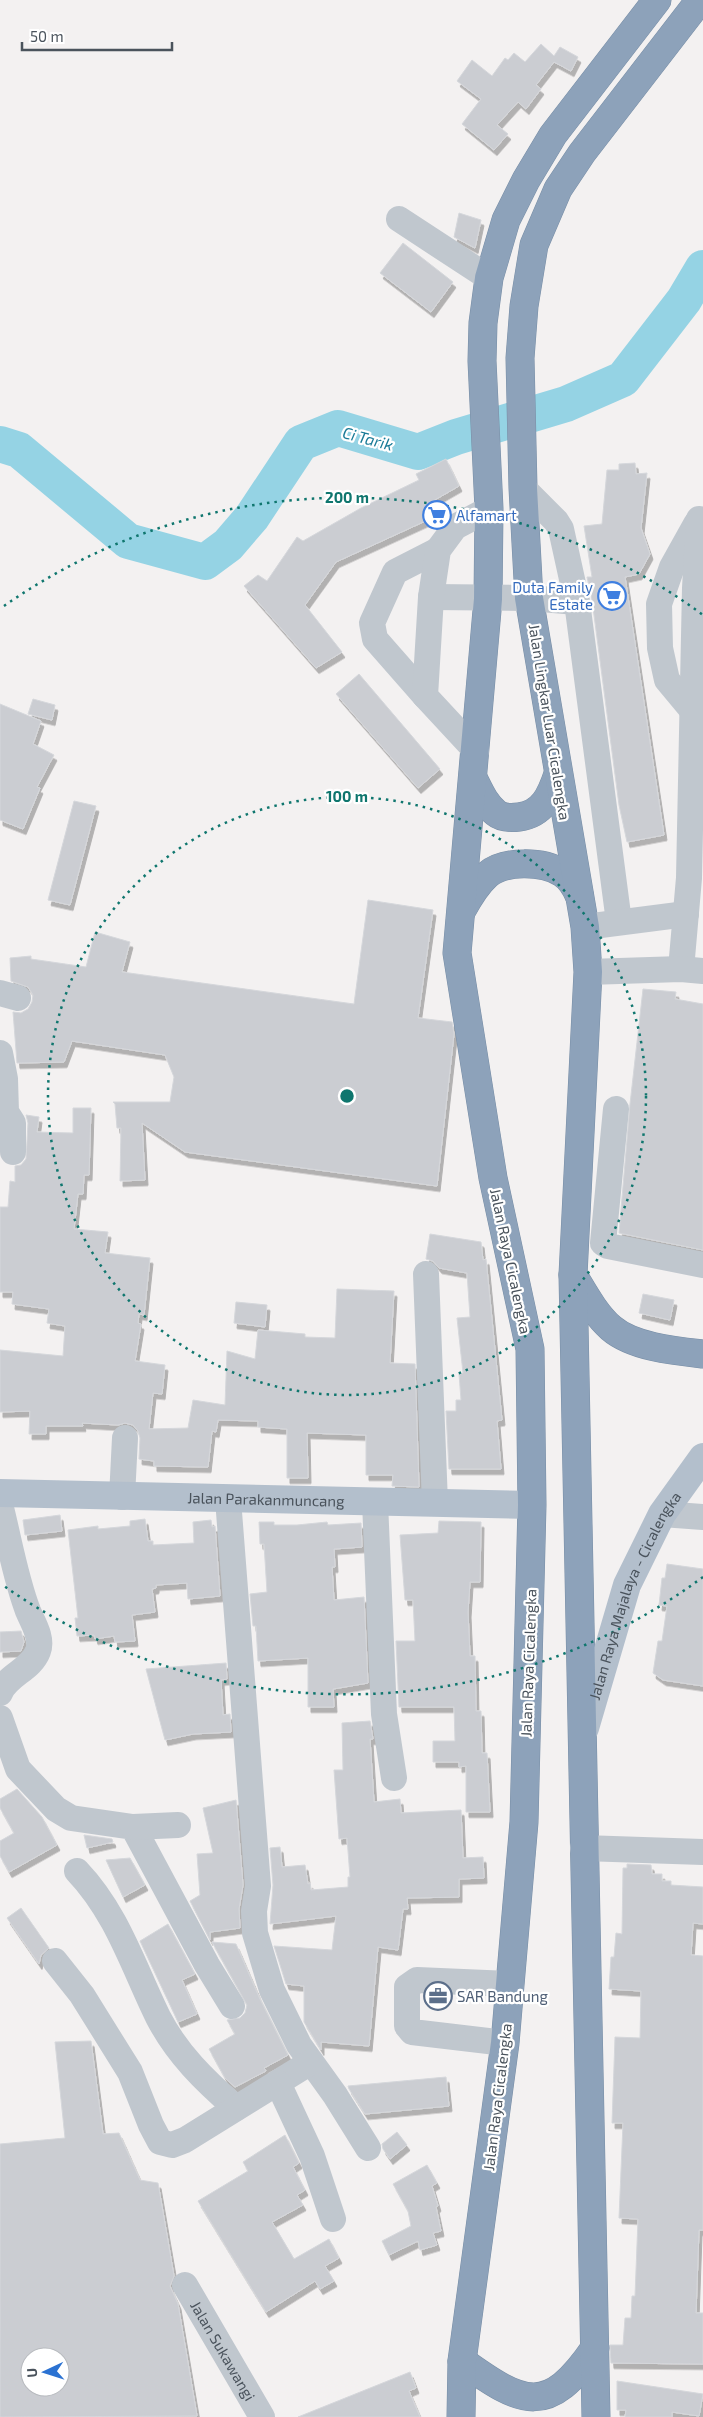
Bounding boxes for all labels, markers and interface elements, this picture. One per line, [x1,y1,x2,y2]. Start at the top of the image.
scale bar [22,20,172,52]
text: 50 m [30,27,64,45]
water label: Ci Tarik [341,422,395,454]
text: 200 m [325,488,369,506]
supermarket icon: Alfamart [422,500,452,530]
place label: Alfamart [456,506,517,524]
place label: Duta Family Estate [512,578,593,613]
supermarket icon: Duta Family Estate [597,581,627,611]
street label: Jalan Lingkar Luar Cicalengka [526,623,574,821]
text: 100 m [326,787,368,805]
centre of rings [338,1087,356,1105]
street label: Jalan Raya Cicalengka [487,1187,535,1335]
street label: Jalan Parakanmuncang [187,1488,345,1510]
street label: Jalan Raya Majalaya - Cicalengka [585,1488,684,1702]
street label: Jalan Raya Cicalengka [516,1589,540,1737]
office icon: SAR Bandung [423,1981,453,2011]
place label: SAR Bandung [457,1987,548,2005]
street label: Jalan Raya Cicalengka [479,2022,515,2172]
street label: Jalan Sukawangi [187,2298,259,2404]
north arrow [20,2347,70,2397]
text: U [23,2368,40,2378]

